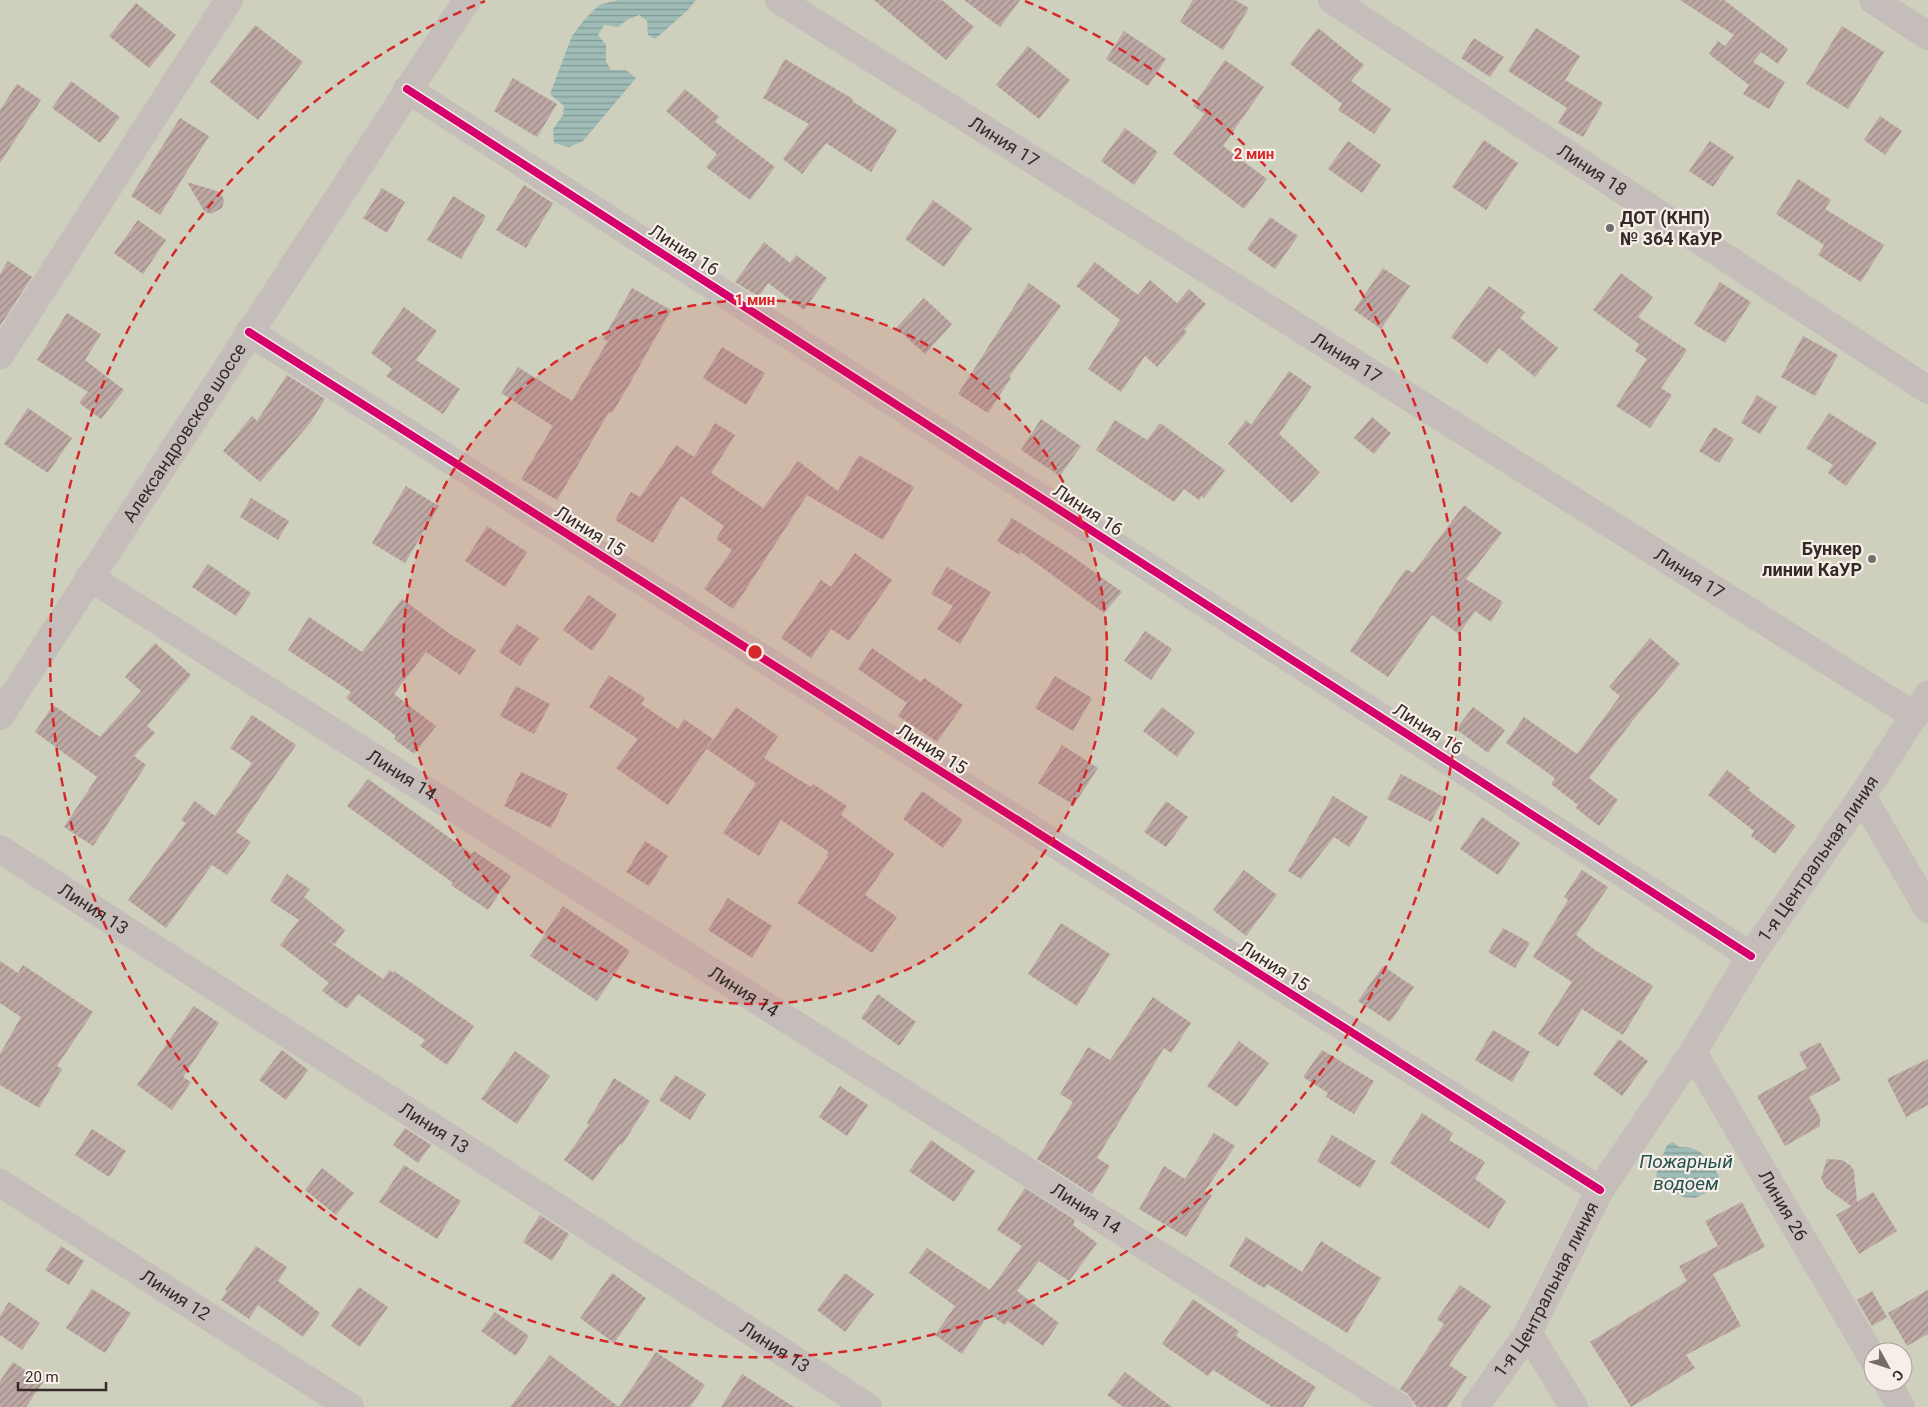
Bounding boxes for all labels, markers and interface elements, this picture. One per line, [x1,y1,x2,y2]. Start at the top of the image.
street label: Линия 17 [965,112,1043,171]
street label: Линия 18 [1554,140,1631,200]
text: 2 мин [1234,145,1274,163]
place label: ДОТ (КНП) № 364 КаУР [1620,207,1722,249]
street label: Линия 16 [646,219,723,280]
marker: ДОТ (КНП) № 364 КаУР [1604,222,1616,234]
text: 1 мин [735,291,775,309]
street label: Линия 17 [1308,328,1386,387]
street label: Александровское шоссе [118,339,250,526]
street label: Линия 16 [1050,479,1127,540]
street label: Линия 15 [551,501,629,560]
place label: Бункер линии КаУР [1762,538,1862,580]
street label: Линия 17 [1651,543,1728,603]
marker: Бункер линии КаУР [1866,553,1878,565]
centre of rings [746,643,764,661]
street label: Линия 16 [1390,698,1467,759]
street label: Линия 15 [893,719,971,778]
street label: Линия 14 [363,745,441,804]
street label: 1-я Центральная линия [1753,771,1883,946]
street label: Линия 13 [55,879,132,939]
street label: Линия 15 [1235,936,1313,995]
street label: Линия 14 [705,961,783,1021]
street label: Линия 13 [396,1098,473,1158]
water label: Пожарный водоем [1639,1150,1733,1195]
street label: Линия 26 [1755,1166,1812,1244]
street label: Линия 14 [1047,1178,1125,1238]
street label: 1-я Центральная линия [1489,1198,1602,1381]
street label: Линия 12 [137,1265,214,1325]
street label: Линия 13 [736,1317,814,1377]
north arrow [1863,1342,1913,1392]
scale bar [18,1360,105,1392]
text: С [1889,1367,1907,1384]
text: 20 m [25,1368,59,1386]

